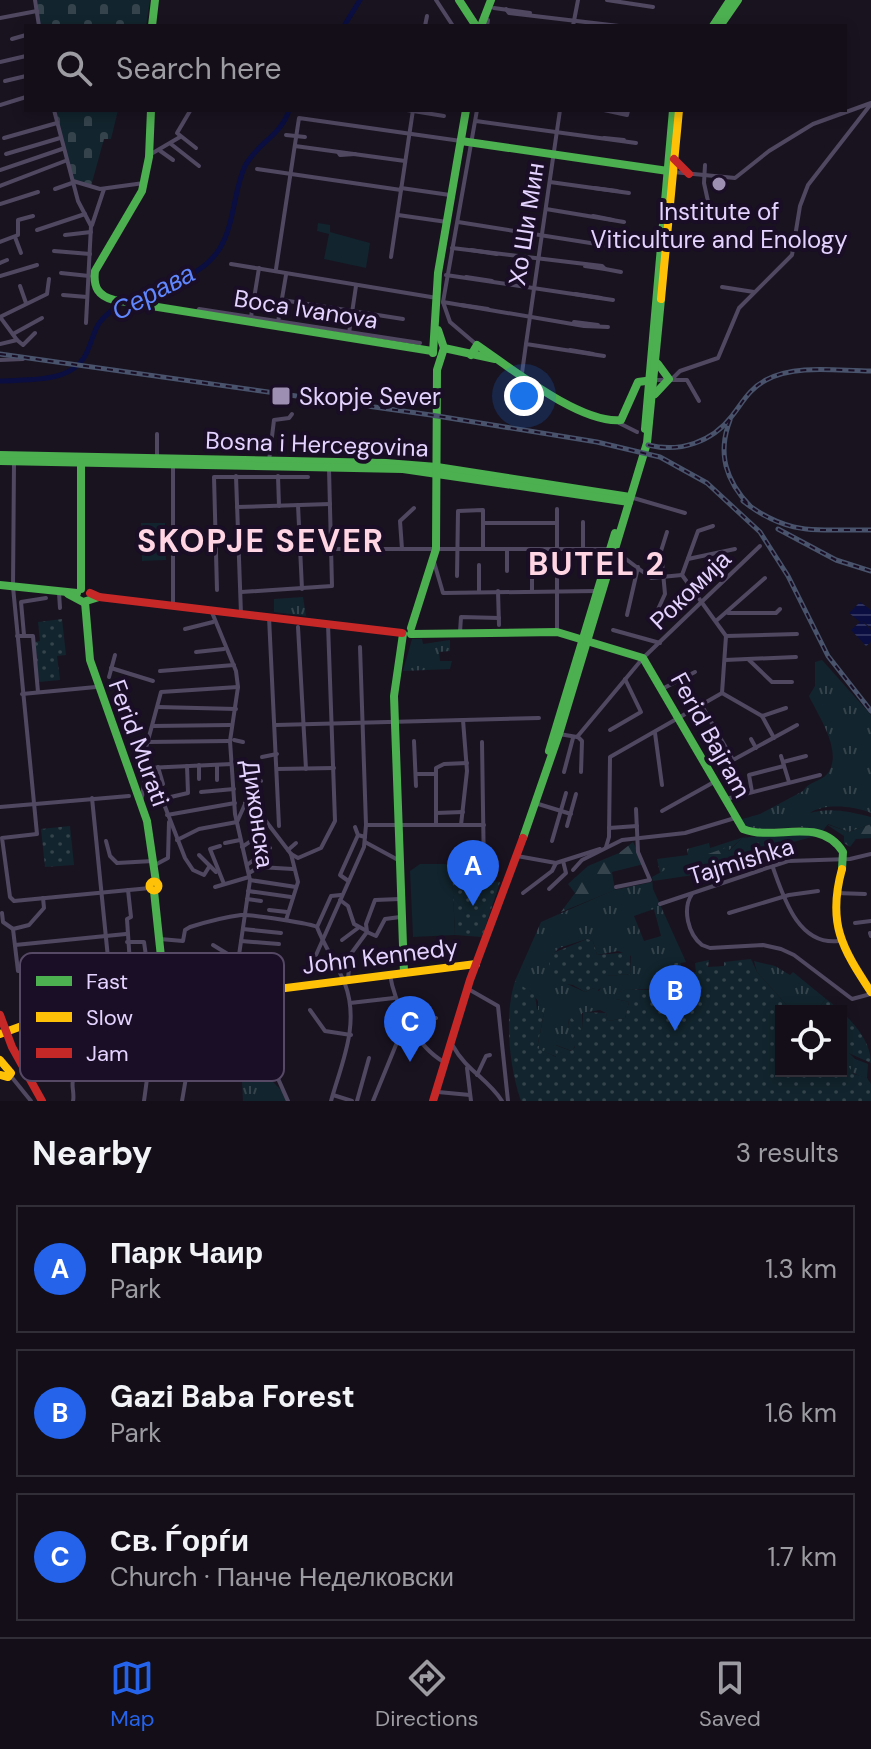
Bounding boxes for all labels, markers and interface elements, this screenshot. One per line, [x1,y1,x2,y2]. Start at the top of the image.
search box [24,24,847,112]
icon: search [52,46,96,90]
text: Search here [116,49,282,88]
street label: Хо Ши Мин [501,160,551,288]
marker: Institute of Viticulture and Enology [710,175,728,193]
place label: Institute of Viticulture and Enology [590,196,848,255]
water label: Серава [105,256,201,328]
street label: Boca Ivanova [232,282,380,336]
your location [504,376,544,416]
place label: Skopje Sever [299,381,441,412]
marker: Skopje Sever [270,385,292,407]
street label: Bosna i Hercegovina [205,425,429,463]
district label: SKOPJE SEVER [137,520,385,562]
district label: BUTEL 2 [528,543,666,585]
street label: Рокомија [643,543,738,636]
street label: Ferid Bajram [664,667,758,803]
street label: Ferid Murati [102,675,176,811]
street label: Дижонска [235,758,281,871]
street label: Tajmishka [685,830,797,892]
pin: A [447,840,499,906]
street label: John Kennedy [300,931,460,981]
legend [20,953,284,1081]
pin: B [649,965,701,1031]
text: Fast [86,967,128,996]
pin: C [384,996,436,1062]
text: Slow [86,1003,133,1032]
map controls [775,1005,847,1077]
button: locate [775,1005,847,1077]
text: Jam [86,1039,129,1068]
text: Nearby [32,1131,152,1176]
text: 3 results [736,1136,839,1170]
text: Парк Чаир [110,1233,263,1272]
text: A [51,1252,69,1286]
text: 1.3 km [765,1252,837,1286]
text: Park [110,1272,161,1306]
text: Gazi Baba Forest [110,1377,355,1416]
text: B [52,1396,68,1430]
text: 1.6 km [765,1396,837,1430]
text: Park [110,1416,161,1450]
text: Св. Ѓорѓи [110,1521,249,1560]
text: C [50,1540,70,1574]
text: 1.7 km [767,1540,837,1574]
text: Church · Панче Неделковски [110,1560,454,1594]
tab: Map [110,1656,155,1733]
tab: Directions [375,1656,479,1733]
tab: Saved [699,1656,761,1733]

